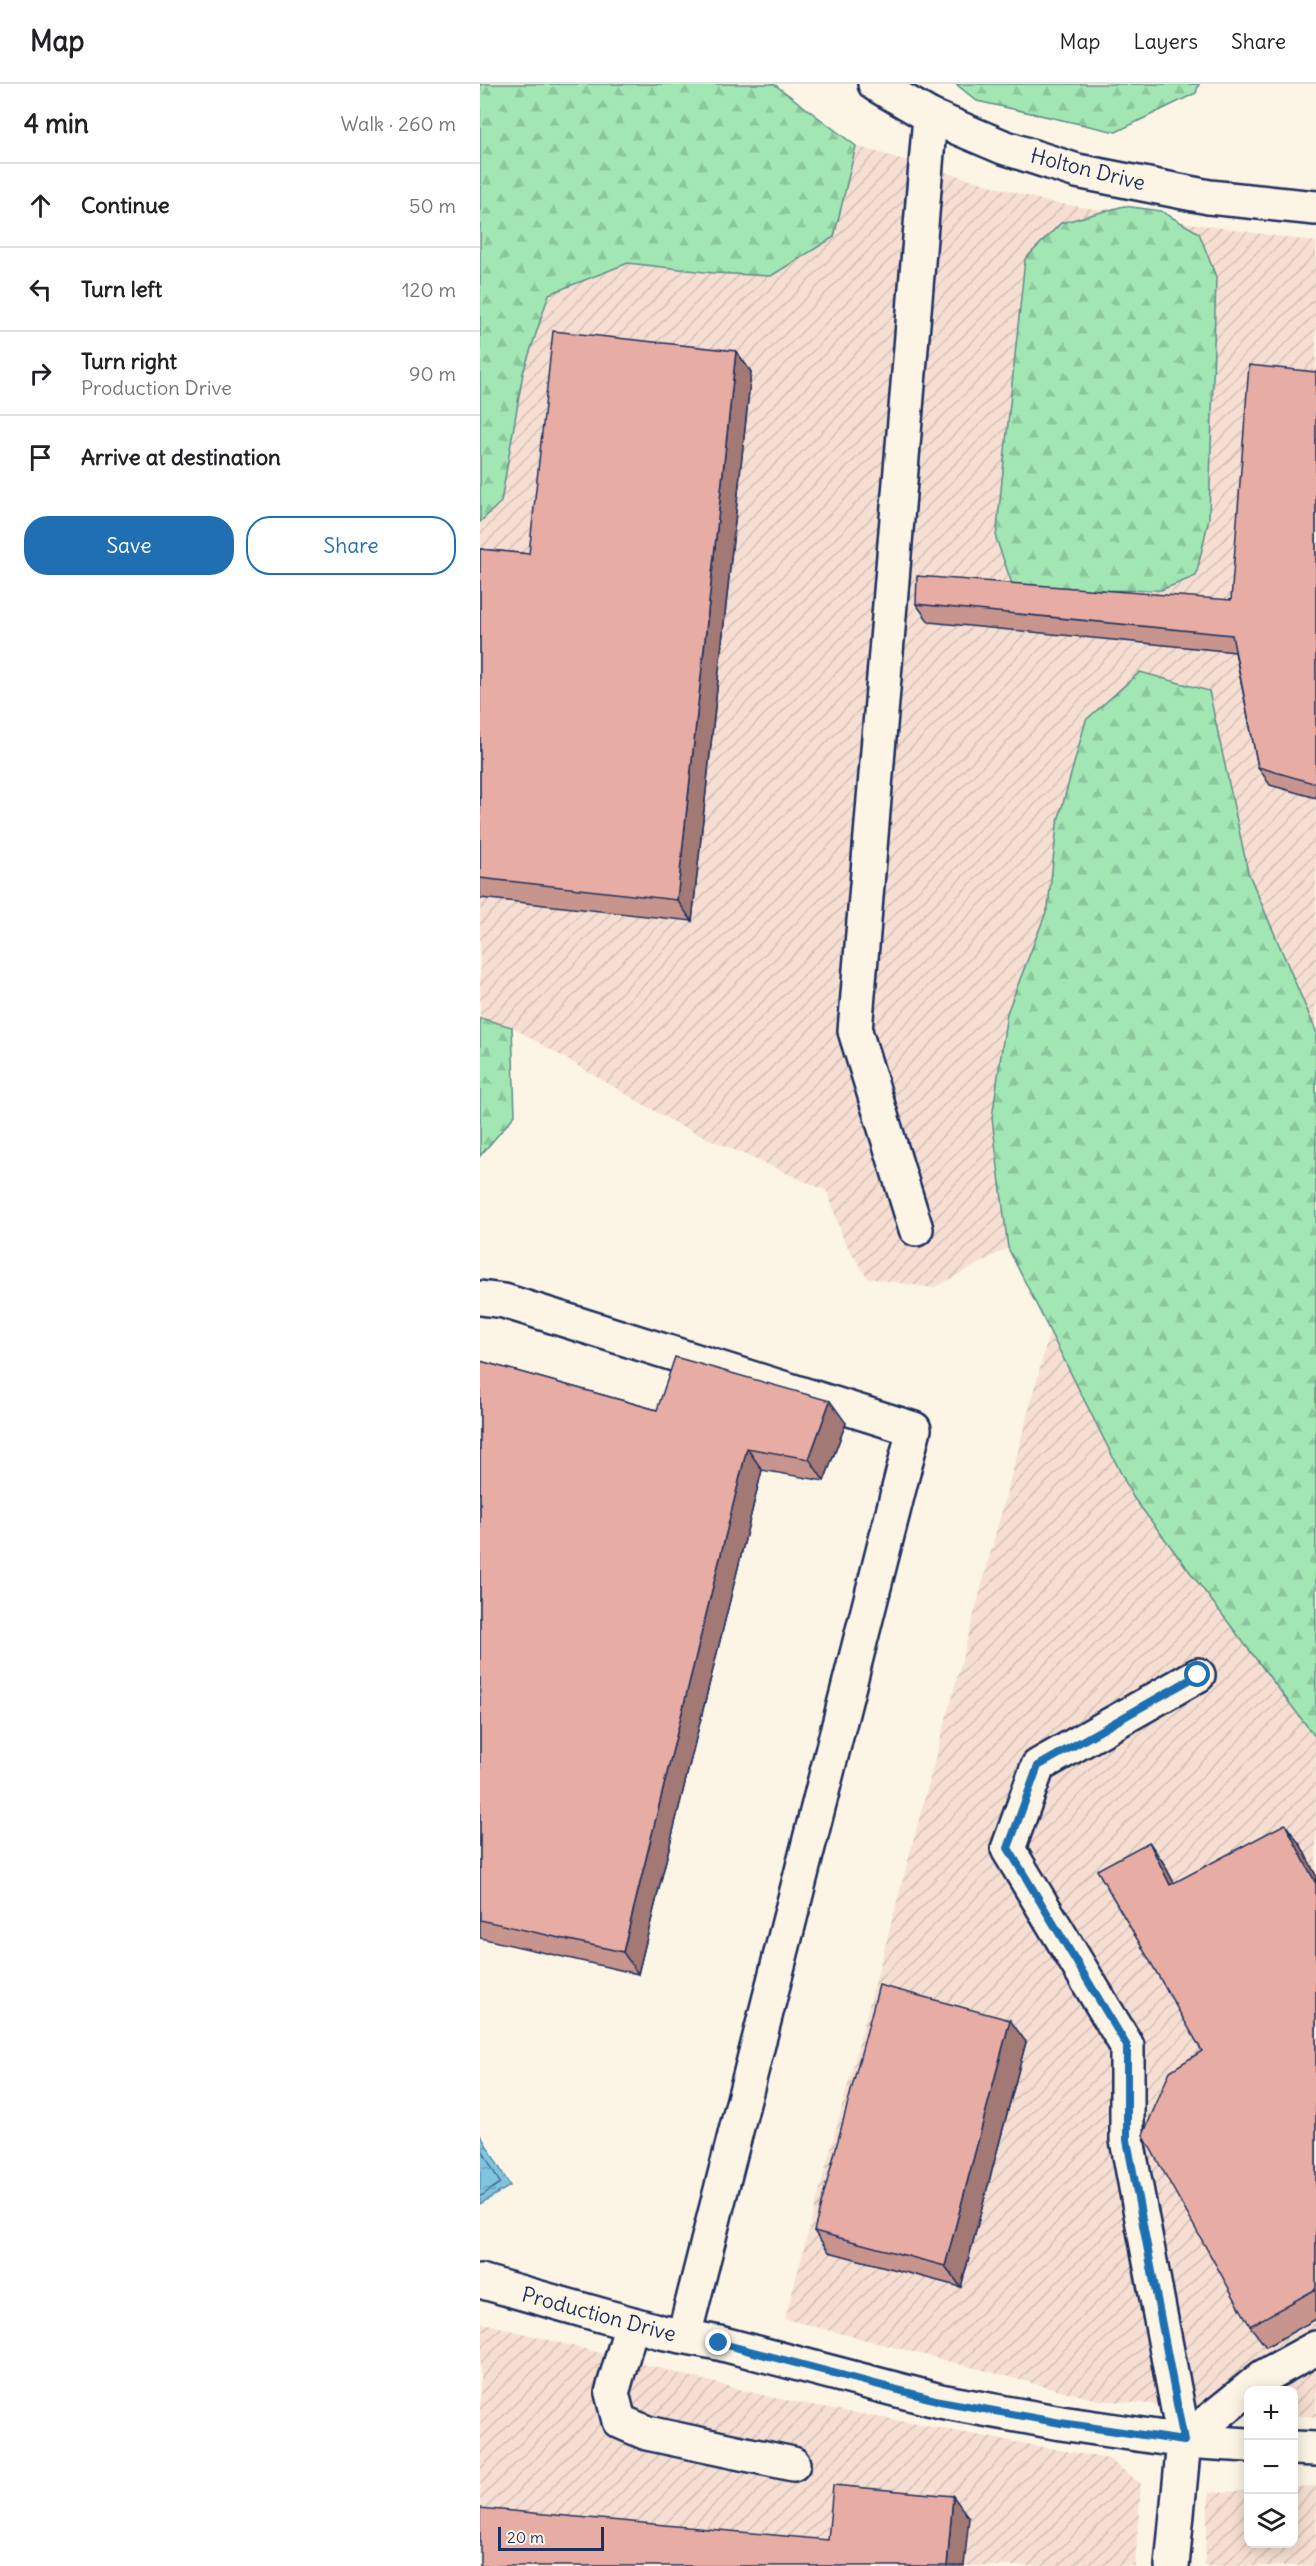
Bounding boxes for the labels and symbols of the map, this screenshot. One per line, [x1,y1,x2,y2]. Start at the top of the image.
street label: Holton Drive [1028,142,1148,196]
route start [1184,1661,1210,1687]
street label: Production Drive [519,2280,679,2348]
route end [705,2329,731,2355]
scale bar [498,2524,604,2552]

